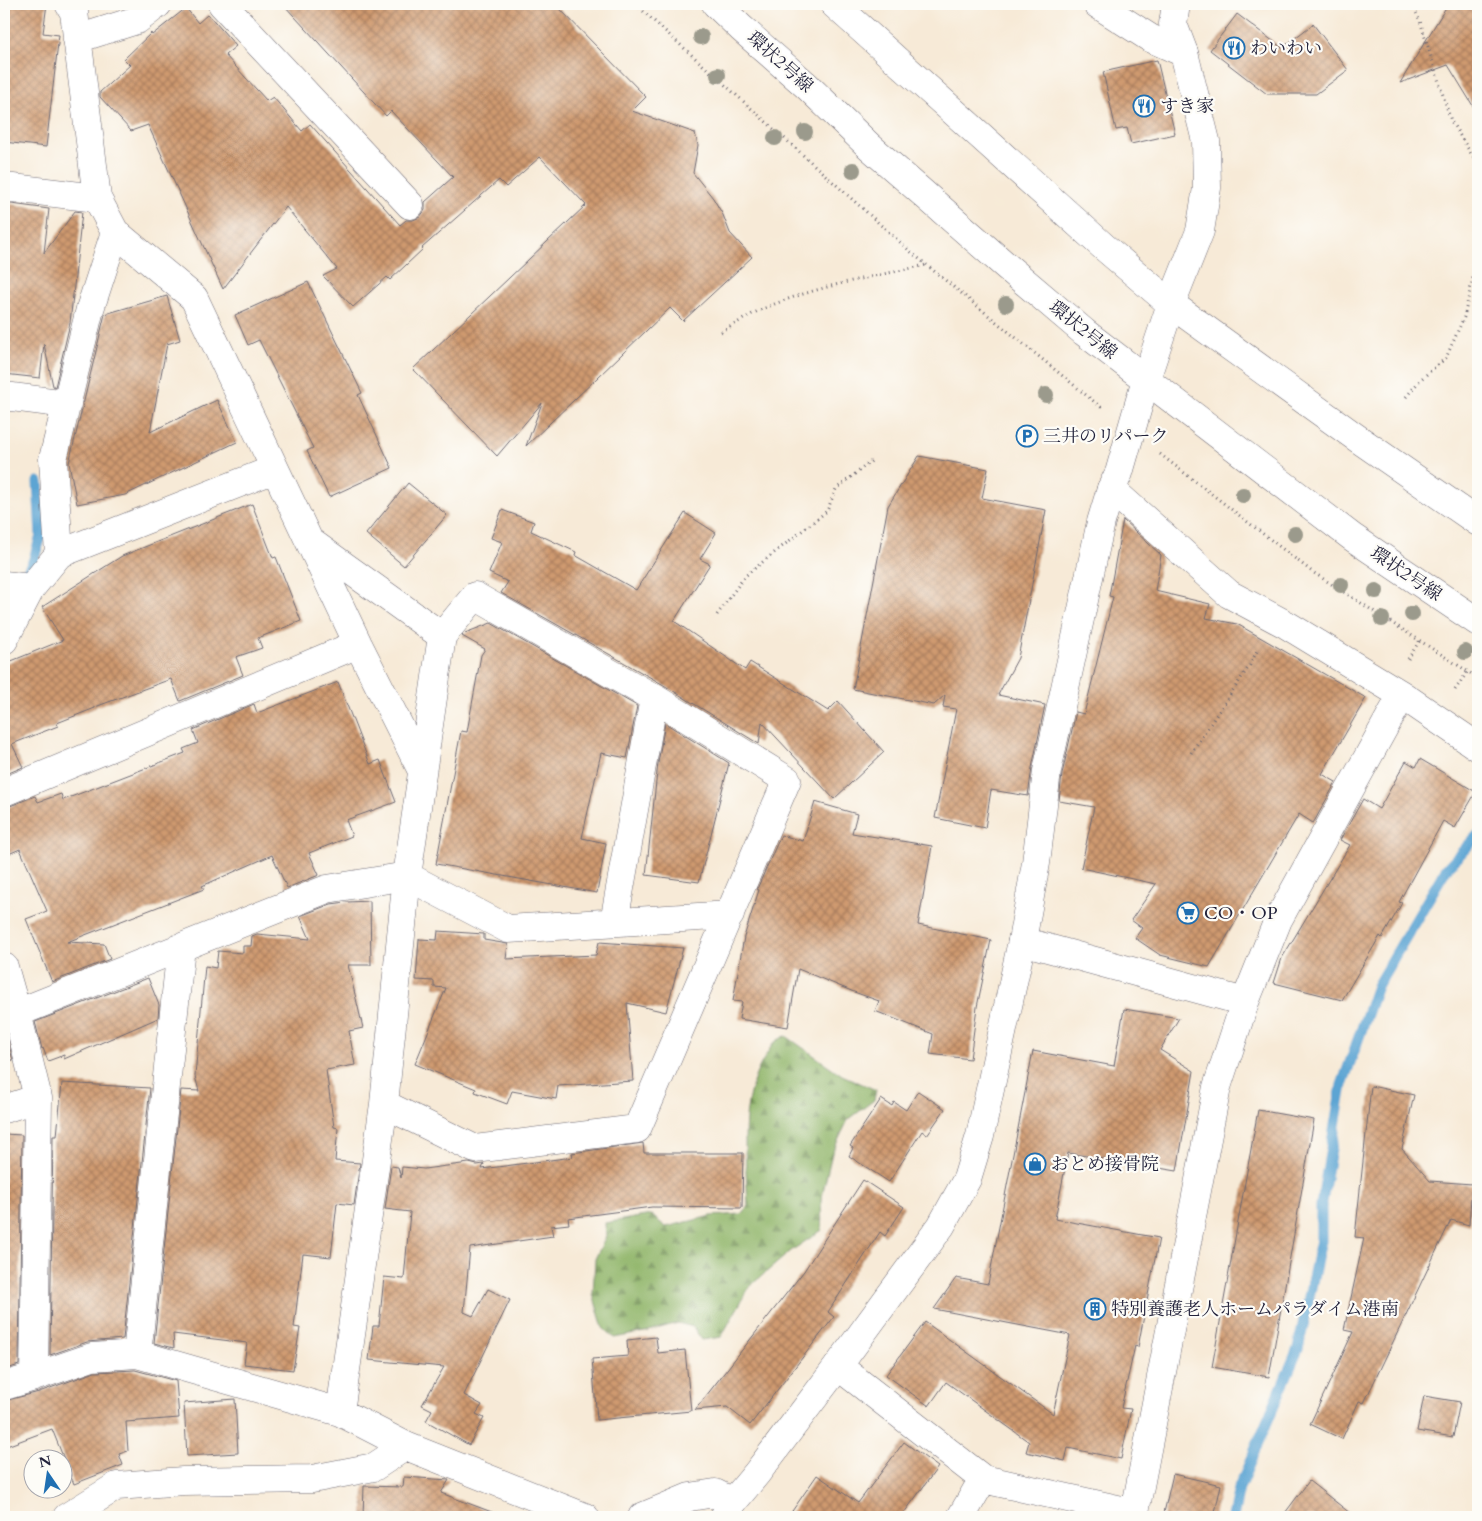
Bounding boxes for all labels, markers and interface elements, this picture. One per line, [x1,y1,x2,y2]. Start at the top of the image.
street label: 環状2号線 [741,26,819,98]
restaurant icon: わいわい [1222,36,1246,60]
place label: わいわい [1250,36,1322,61]
restaurant icon: すき家 [1132,94,1156,118]
place label: すき家 [1160,94,1214,119]
street label: 環状2号線 [1044,295,1122,365]
parking icon: 三井のリパーク [1015,424,1039,448]
place label: 三井のリパーク [1043,424,1168,449]
street label: 環状2号線 [1365,541,1447,607]
supermarket icon: CO・OP [1176,901,1200,925]
place label: CO・OP [1204,901,1278,926]
shop icon: おとめ接骨院 [1023,1152,1047,1176]
place label: おとめ接骨院 [1051,1152,1159,1177]
building icon: 特別養護老人ホームパラダイム港南 [1083,1297,1107,1321]
place label: 特別養護老人ホームパラダイム港南 [1111,1297,1398,1322]
north arrow [22,1448,72,1498]
text: N [37,1451,53,1472]

